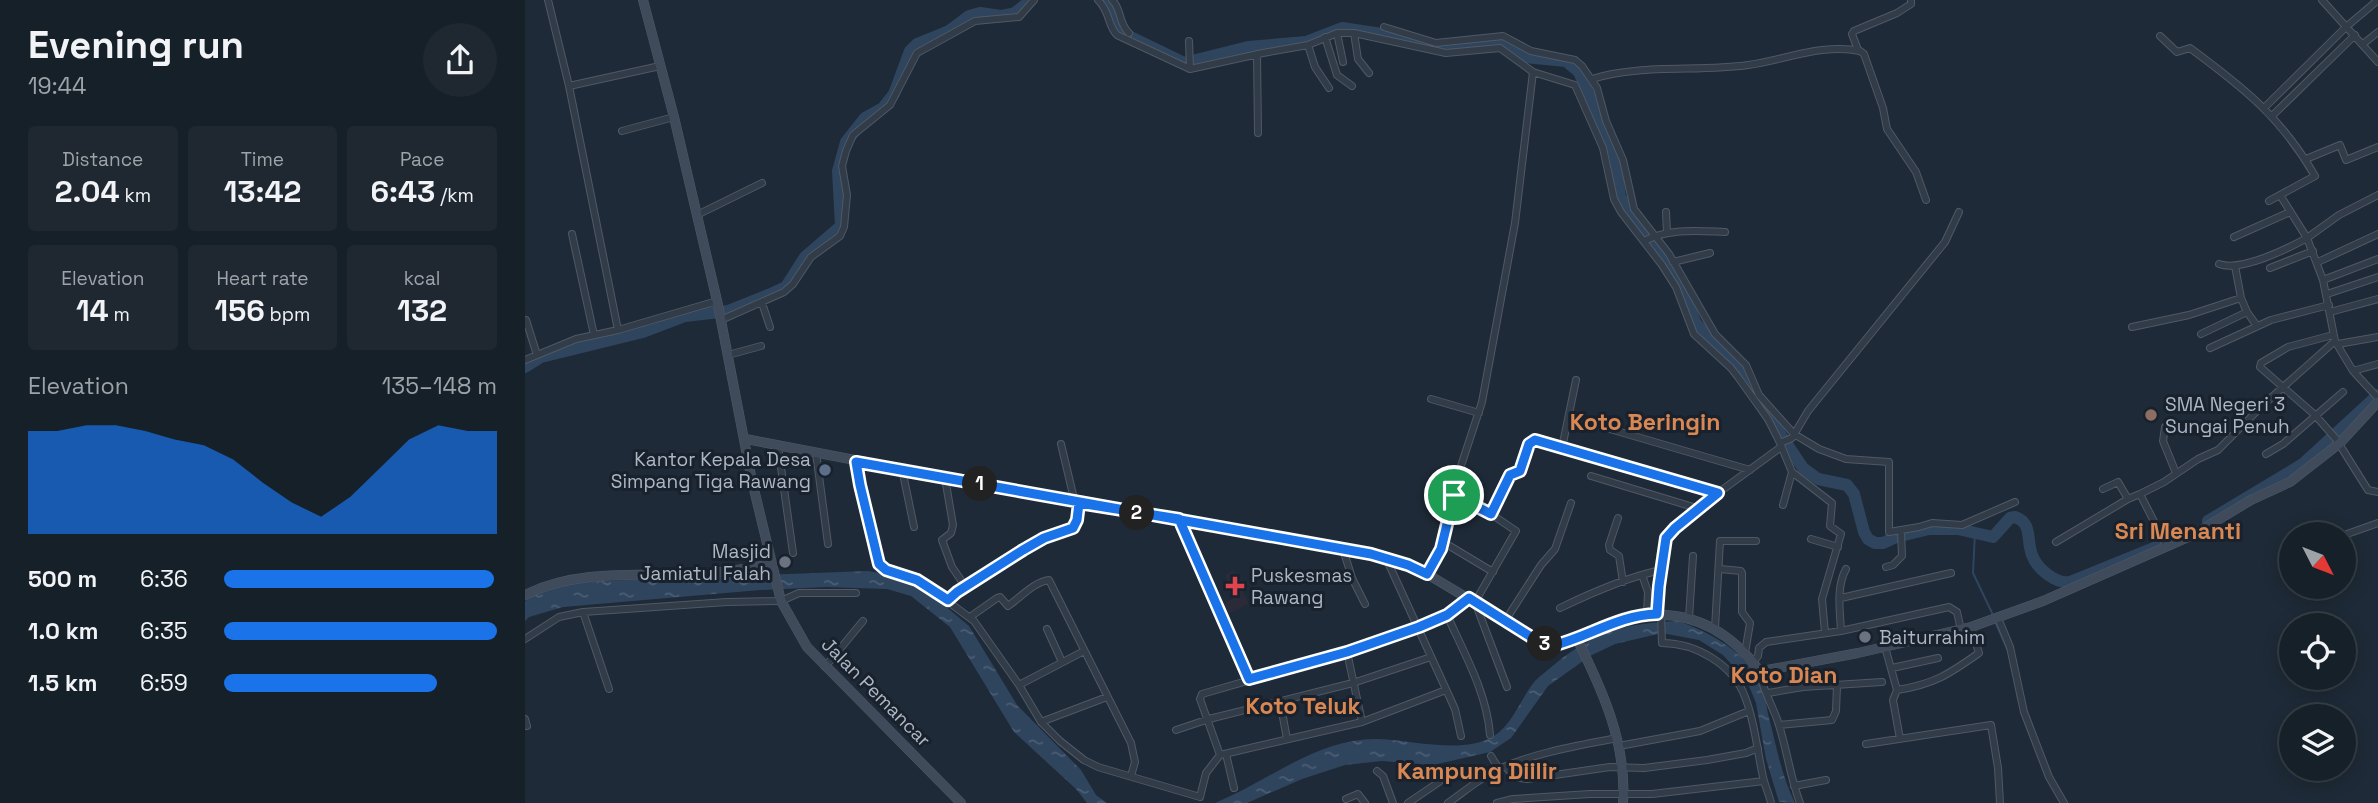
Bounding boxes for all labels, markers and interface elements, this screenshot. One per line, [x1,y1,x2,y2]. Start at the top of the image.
text: Evening run [28,21,244,69]
button: share [423,23,497,97]
text: 19:44 [28,71,86,101]
text: Distance [62,147,143,172]
text: Time [241,147,284,172]
text: Pace [400,147,444,172]
text: 2.04 [55,172,120,211]
text: 13:42 [224,172,301,211]
text: 6:43 [371,172,435,211]
text: km [120,183,151,208]
text: /km [435,183,474,208]
text: Elevation [61,266,144,291]
text: Heart rate [216,266,309,291]
text: kcal [404,266,441,291]
text: 14 [76,291,109,330]
text: 156 [215,291,265,330]
text: 132 [397,291,447,330]
text: m [109,302,130,327]
text: bpm [265,302,310,327]
text: Elevation [28,371,129,401]
text: 135–148 m [382,371,497,401]
place label: SMA Negeri 3 Sungai Penuh [2165,392,2290,439]
district label: Koto Beringin [1570,407,1720,437]
marker: SMA Negeri 3 Sungai Penuh [2143,407,2159,423]
place label: Kantor Kepala Desa Simpang Tiga Rawang [611,447,811,494]
marker: Kantor Kepala Desa Simpang Tiga Rawang [817,462,833,478]
pin [1424,465,1484,525]
pin: 1 [963,466,997,502]
text: 1 [975,471,984,496]
icon: arrive [1435,476,1473,514]
pin: 2 [1119,496,1155,530]
text: 2 [1131,500,1142,525]
district label: Sri Menanti [2115,516,2241,546]
north arrow [2279,522,2355,598]
map controls [2279,522,2356,781]
place label: Masjid Jamiatul Falah [640,539,771,586]
marker: Masjid Jamiatul Falah [777,554,793,570]
place label: Puskesmas Rawang [1251,563,1352,610]
text: 500 m [28,564,97,594]
text: 6:36 [140,564,188,594]
marker: Puskesmas Rawang [1225,576,1245,596]
button: locate [2279,613,2356,690]
text: 1.0 km [28,616,98,646]
text: 6:35 [140,616,188,646]
place label: Baiturrahim [1879,625,1985,650]
pin: 3 [1527,626,1563,662]
marker: Baiturrahim [1857,629,1873,645]
text: 3 [1539,631,1550,656]
street label: Jalan Pemancar [816,632,936,752]
district label: Koto Dian [1731,660,1837,690]
text: 1.5 km [28,668,98,698]
text: 6:59 [140,668,188,698]
district label: Koto Teluk [1246,691,1361,721]
button: layers [2279,704,2356,781]
district label: Kampung Diilir [1397,756,1557,786]

